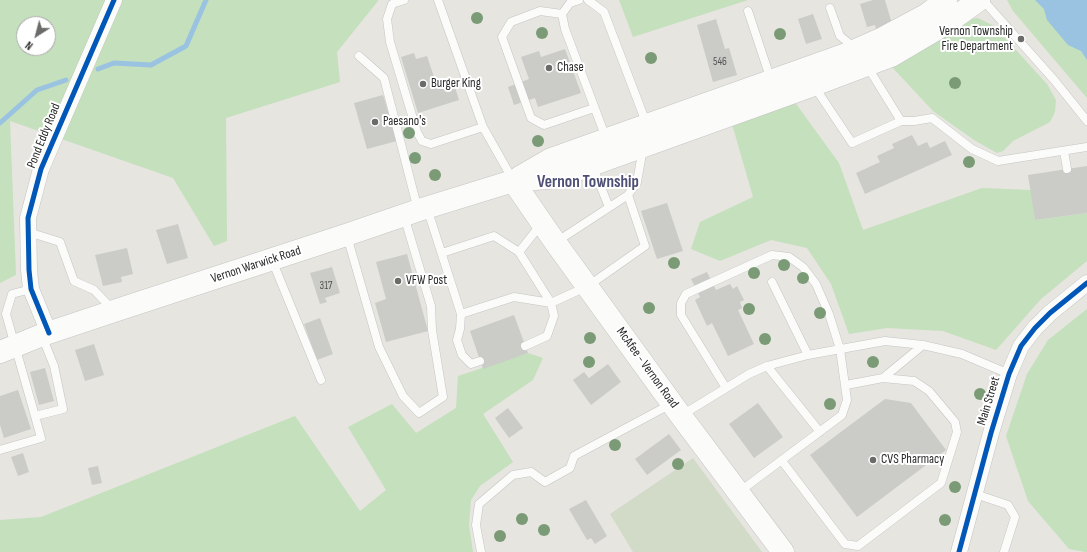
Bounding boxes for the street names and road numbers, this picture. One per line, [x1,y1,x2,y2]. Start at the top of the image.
street label: Pond Eddy Road [24,101,64,171]
street label: Vernon Warwick Road [209,243,303,287]
street label: McAfee - Vernon Road [612,325,682,411]
street label: Main Street [974,375,1004,427]

